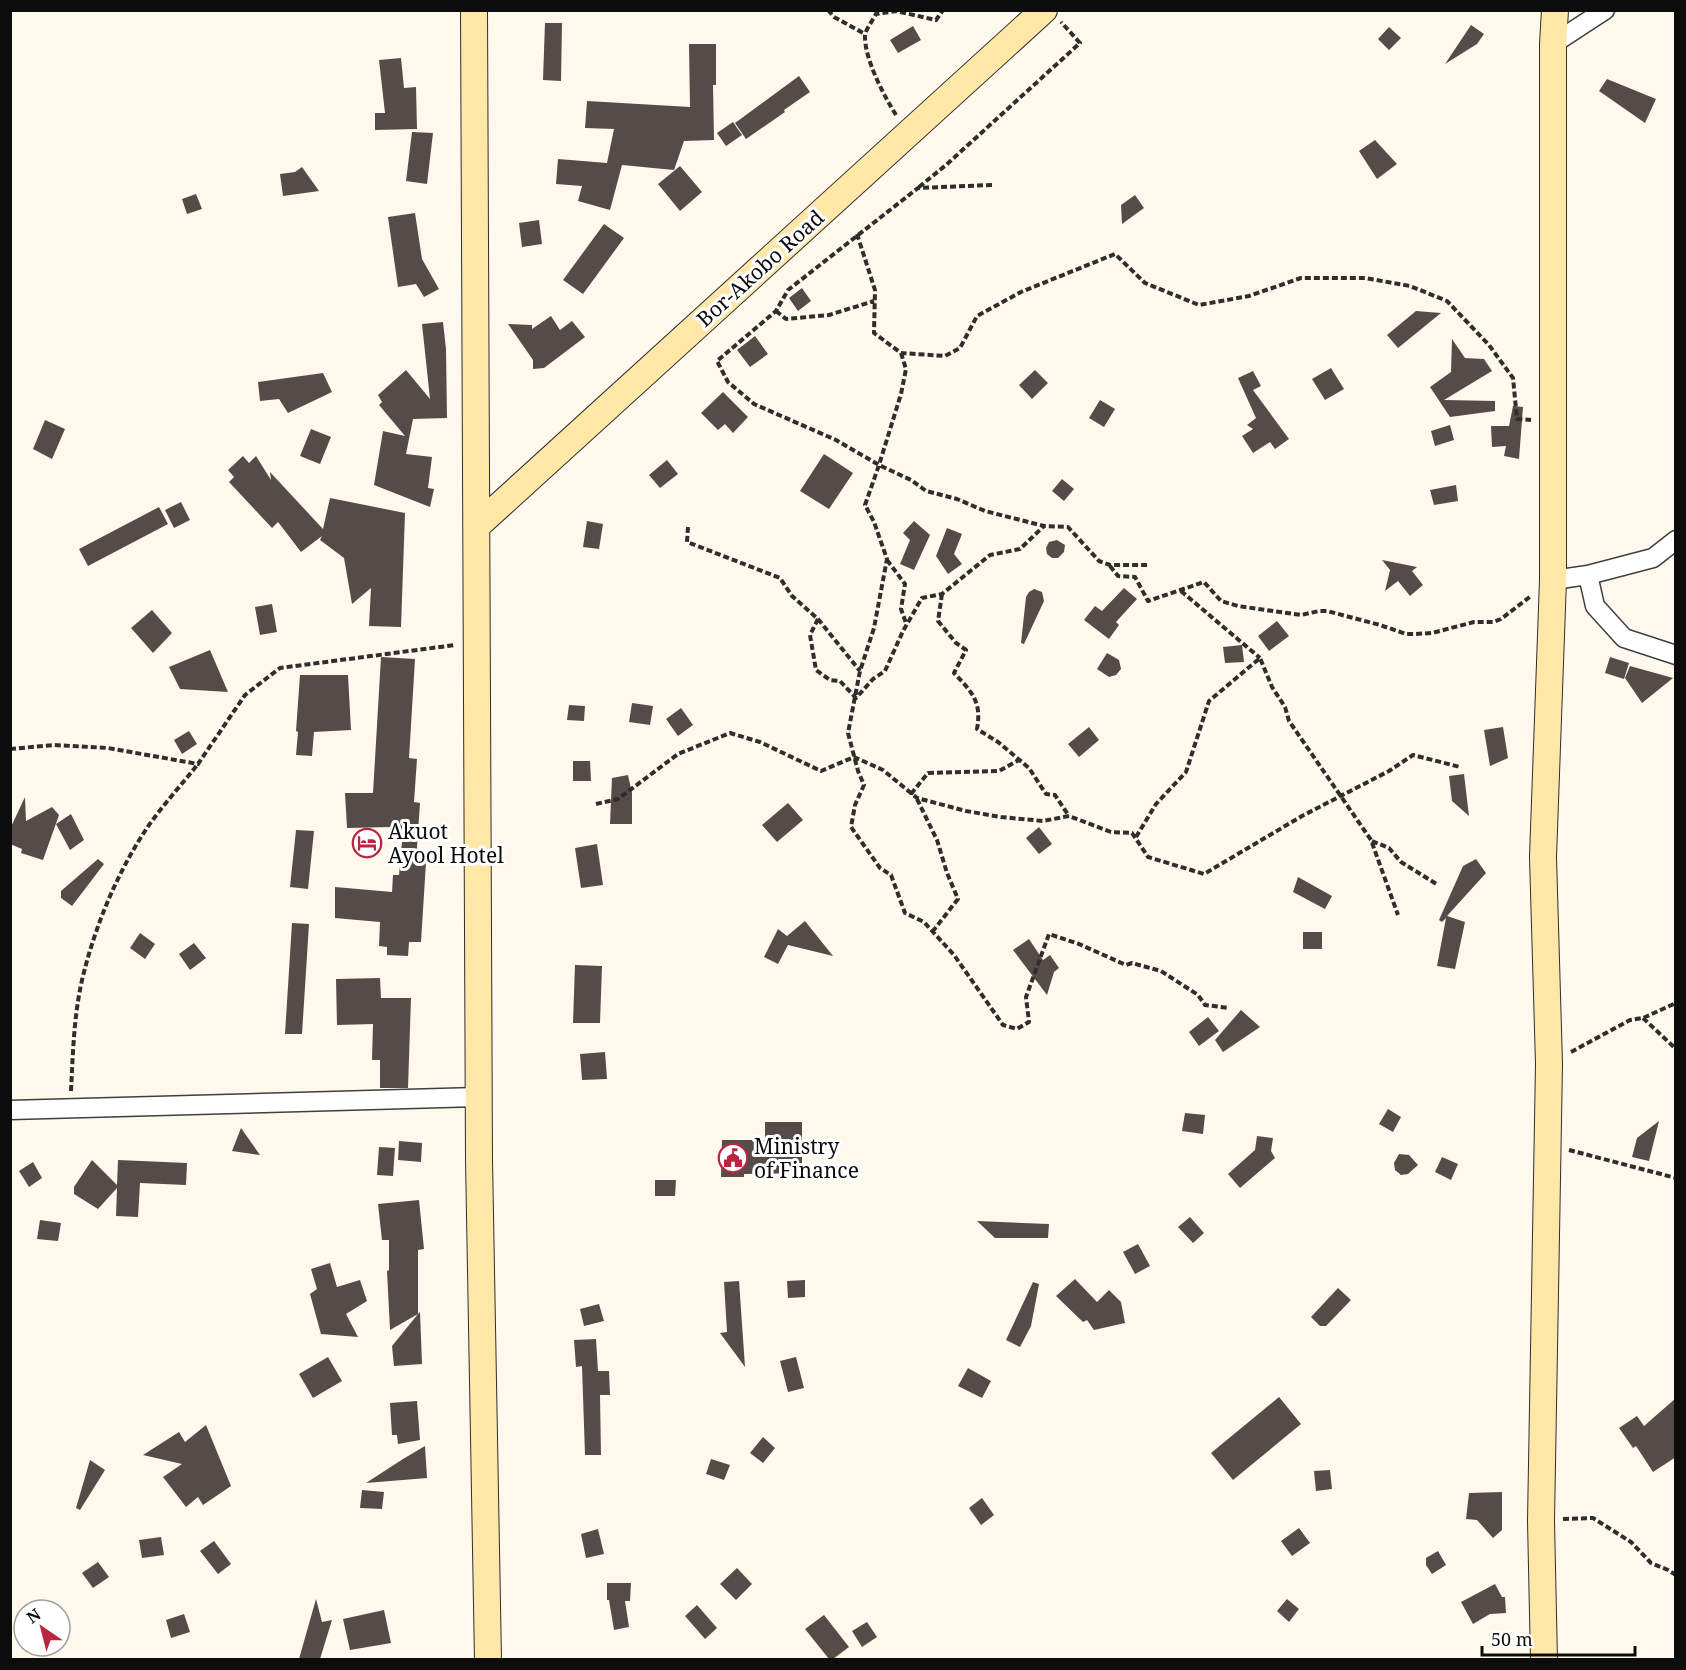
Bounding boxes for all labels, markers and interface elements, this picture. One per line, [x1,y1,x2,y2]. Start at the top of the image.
street label: Bor-Akobo Road [690,203,830,333]
place label: Akuot Ayool Hotel [388,817,504,869]
hotel icon: Akuot Ayool Hotel [351,827,383,859]
place label: Ministry of Finance [754,1132,859,1184]
public building icon: Ministry of Finance [717,1142,749,1174]
north arrow [12,1598,72,1658]
text: N [22,1603,45,1628]
scale bar [1482,1619,1635,1657]
text: 50 m [1491,1627,1533,1651]

